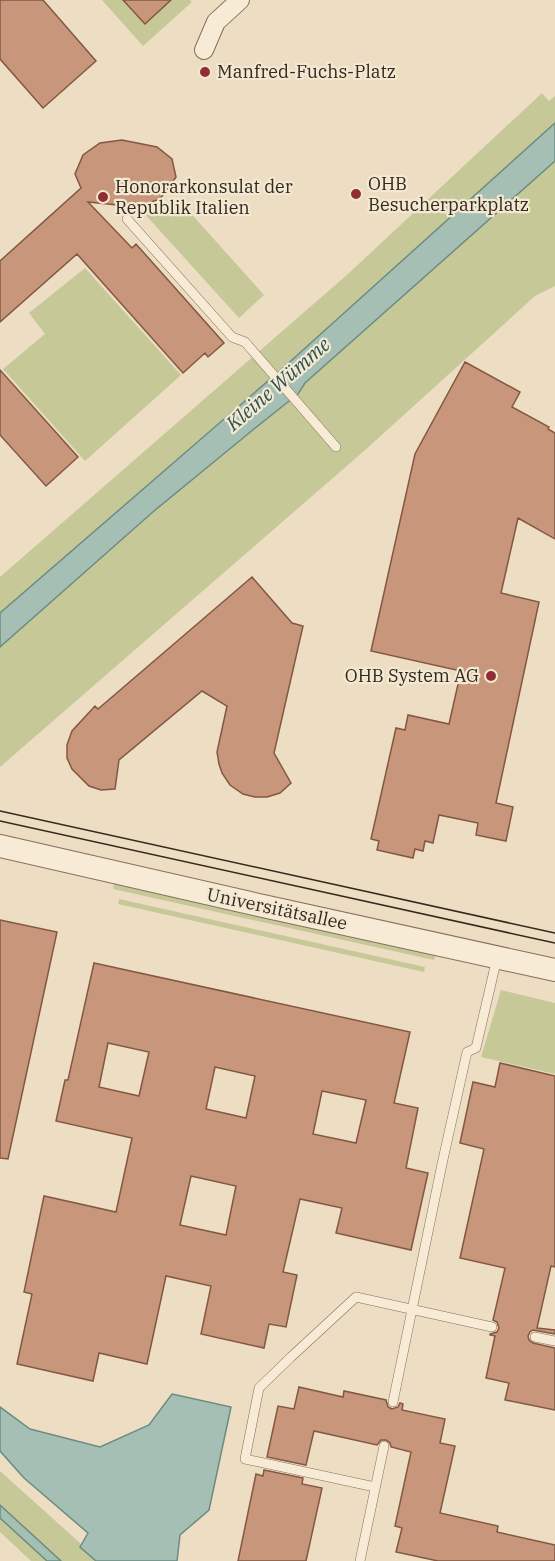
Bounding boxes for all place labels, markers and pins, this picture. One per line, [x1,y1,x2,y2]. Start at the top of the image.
place label: Manfred-Fuchs-Platz [217,60,396,83]
marker: Manfred-Fuchs-Platz [198,65,212,79]
place label: OHB Besucherparkplatz [368,172,529,216]
place label: Honorarkonsulat der Republik Italien [115,175,293,219]
marker: OHB Besucherparkplatz [349,187,363,201]
marker: Honorarkonsulat der Republik Italien [96,190,110,204]
place label: OHB System AG [345,664,479,687]
marker: OHB System AG [484,669,498,683]

